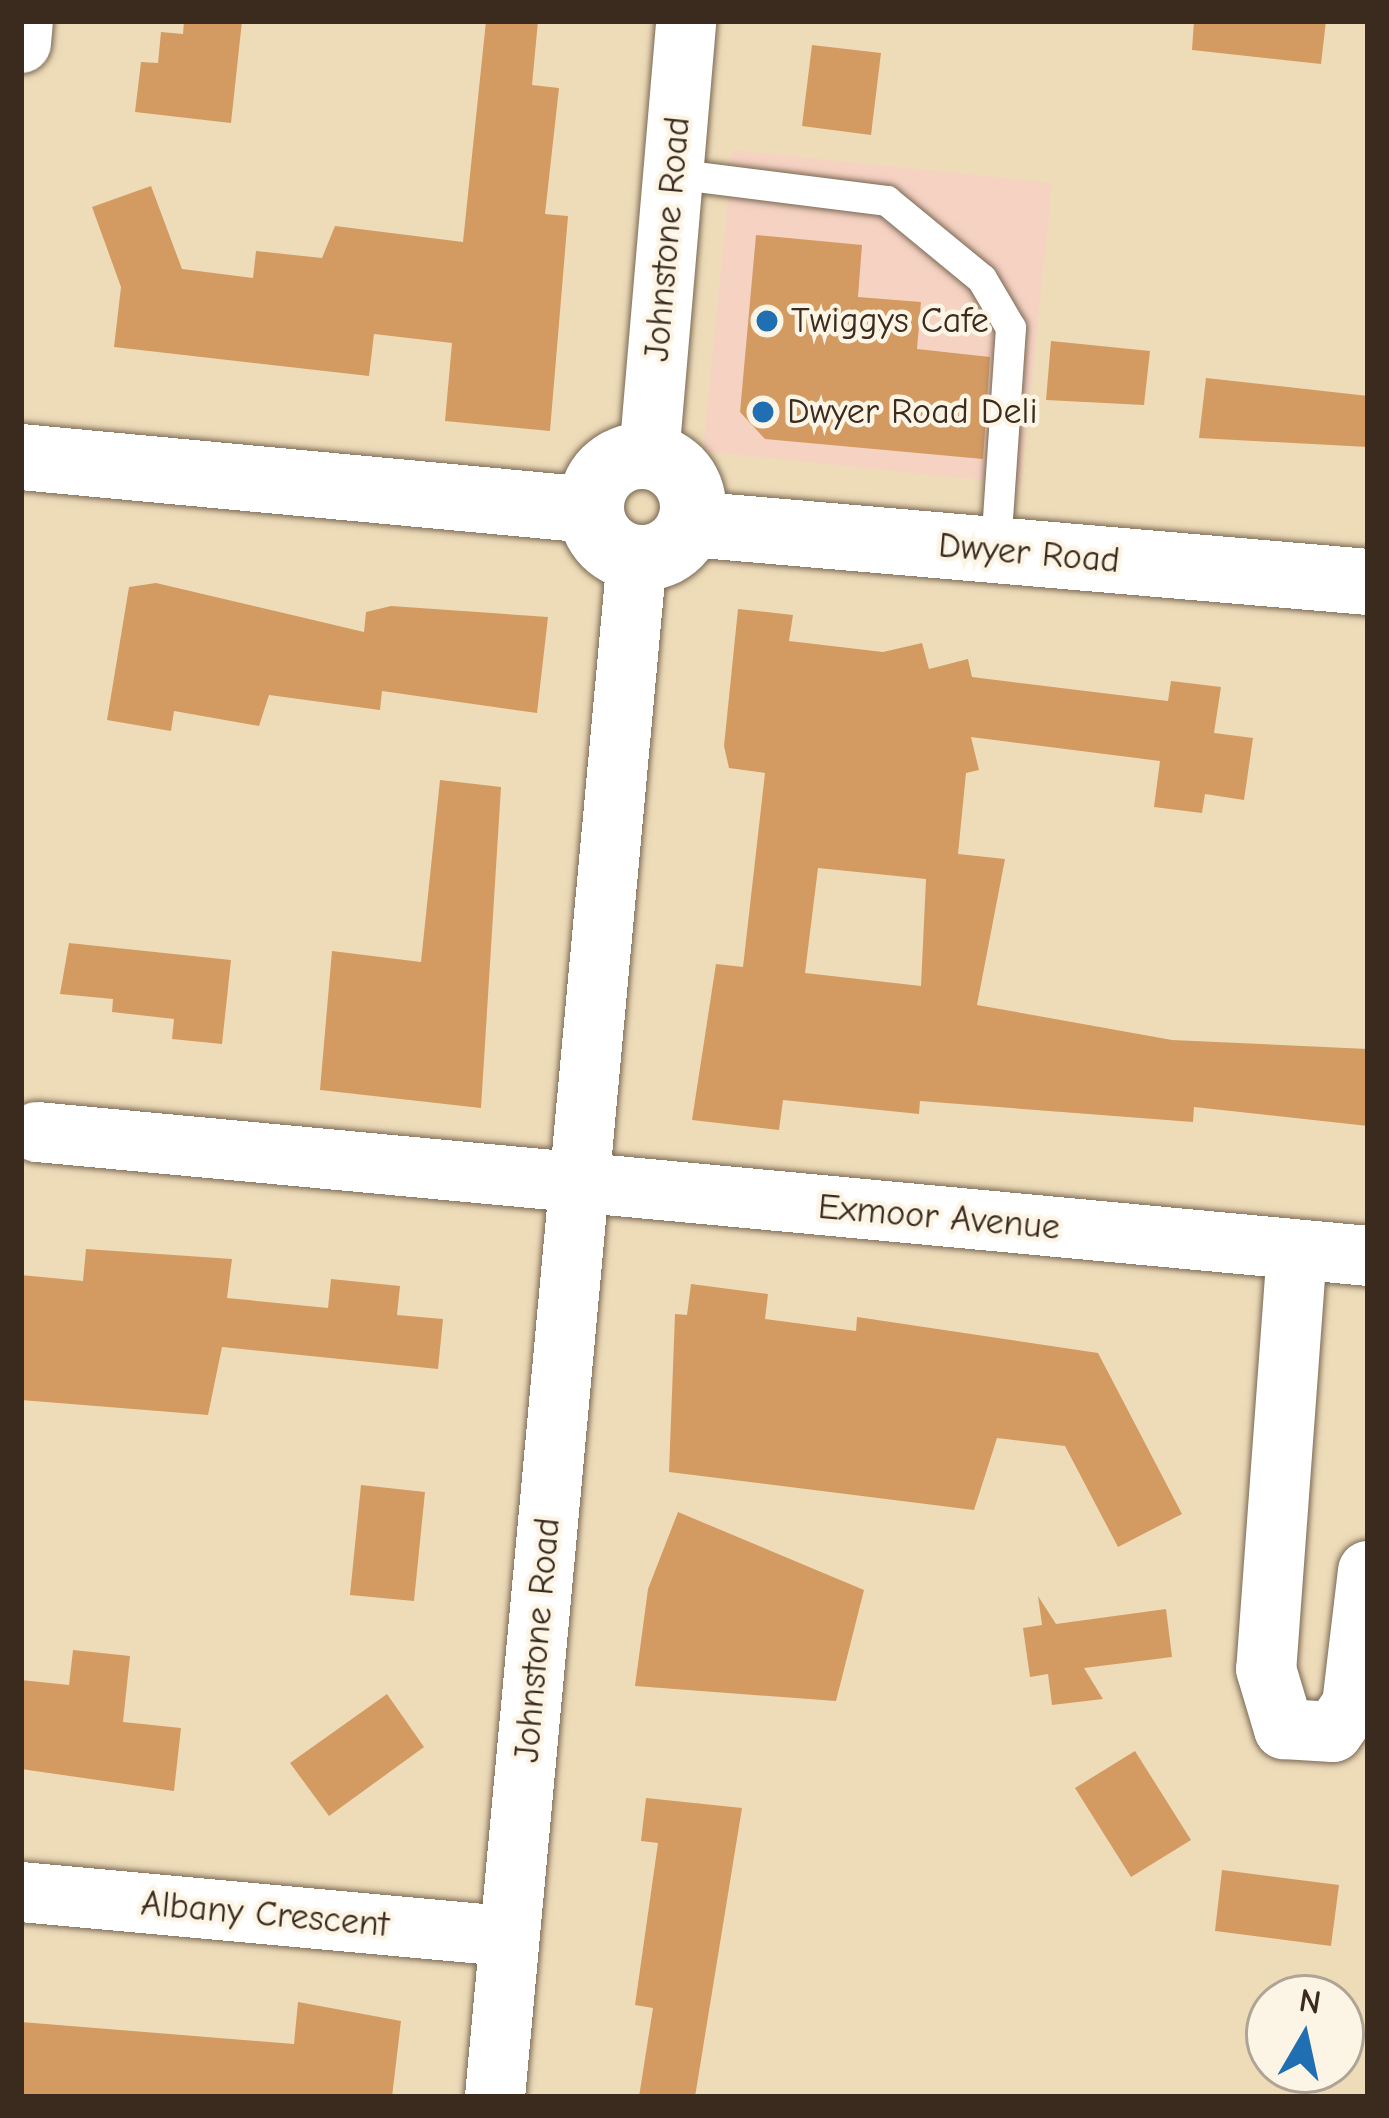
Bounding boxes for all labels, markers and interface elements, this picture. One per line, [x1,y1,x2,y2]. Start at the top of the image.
street label: Johnstone Road [635,115,699,363]
place label: Twiggys Cafe [791,299,989,343]
marker: Twiggys Cafe [754,308,780,334]
place label: Dwyer Road Deli [787,390,1038,434]
marker: Dwyer Road Deli [750,399,776,425]
street label: Dwyer Road [937,524,1121,582]
street label: Exmoor Avenue [816,1185,1062,1249]
street label: Johnstone Road [505,1516,569,1764]
street label: Albany Crescent [139,1882,391,1946]
north arrow [1245,1974,1365,2094]
text: N [1297,1981,1324,2022]

